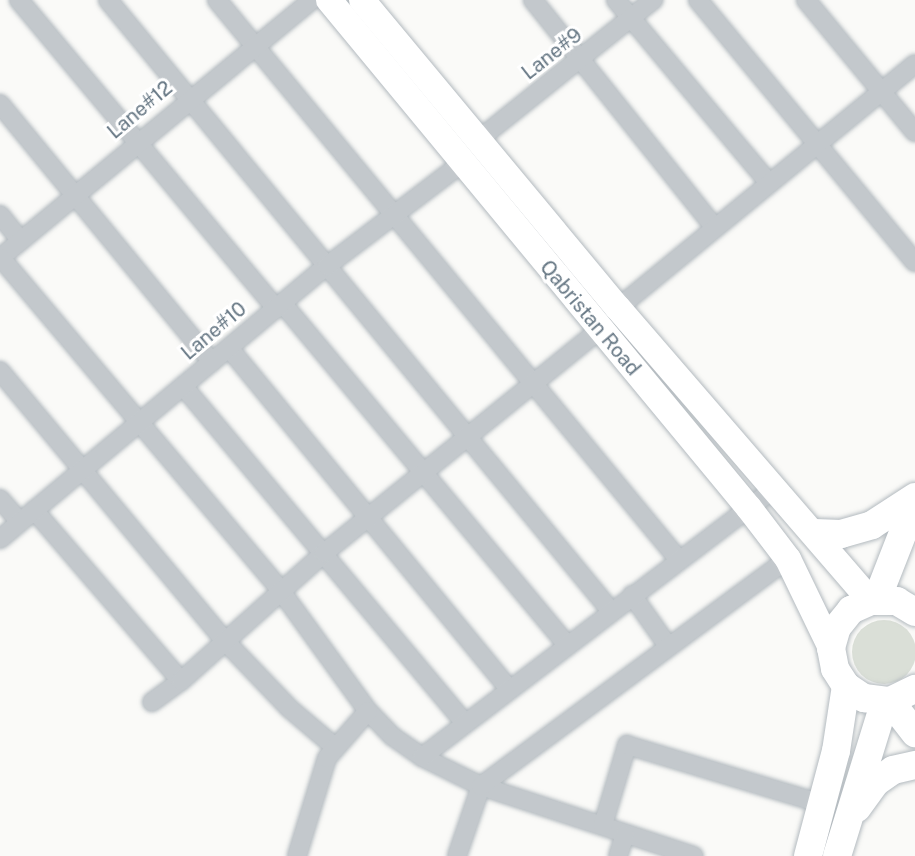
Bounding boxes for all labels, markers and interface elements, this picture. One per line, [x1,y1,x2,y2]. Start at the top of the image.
street label: Lane#9 [517,23,587,85]
street label: Lane#12 [103,76,177,144]
street label: Qabristan Road [535,256,645,380]
street label: Lane#10 [177,297,251,365]

